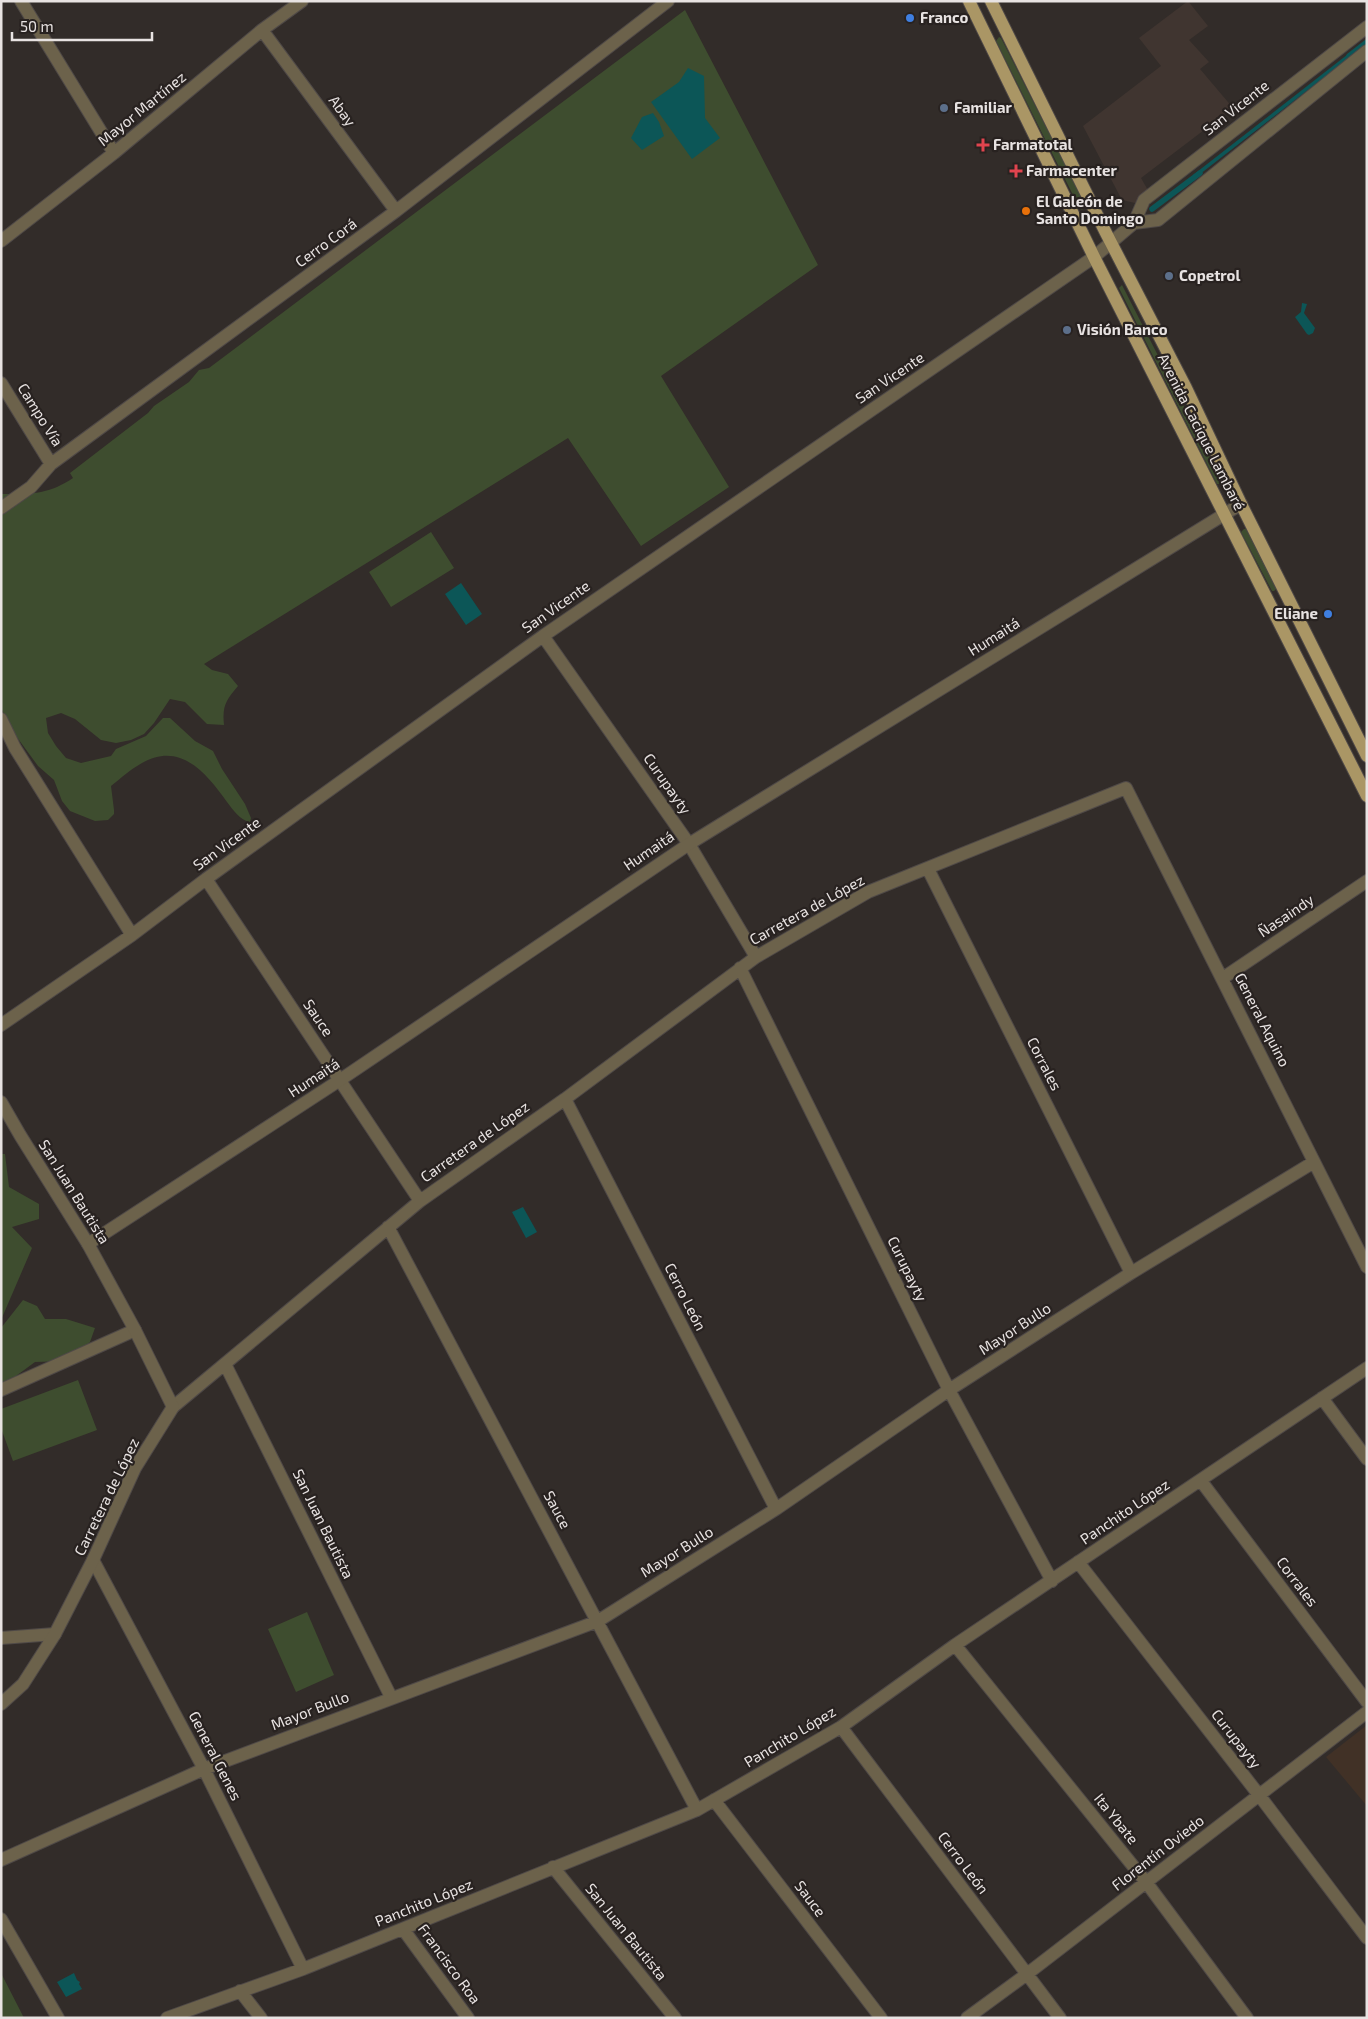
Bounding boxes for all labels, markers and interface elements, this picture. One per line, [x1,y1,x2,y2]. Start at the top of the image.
place label: Franco [920,8,969,26]
scale bar [12,10,152,42]
marker: Franco [904,12,916,24]
text: 50 m [20,17,54,35]
street label: Mayor Martínez [94,67,189,149]
street label: San Vicente [1199,76,1272,139]
street label: Abay [326,91,360,130]
place label: Familiar [954,98,1013,116]
marker: Familiar [938,102,950,114]
place label: Farmatotal [993,135,1072,153]
marker: Farmatotal [977,139,989,151]
place label: Farmacenter [1026,161,1117,179]
marker: Farmacenter [1010,165,1022,177]
place label: El Galeón de Santo Domingo [1036,192,1144,227]
marker: El Galeón de Santo Domingo [1020,205,1032,217]
street label: Cerro Corá [291,214,360,271]
place label: Copetrol [1179,266,1240,284]
marker: Copetrol [1163,270,1175,282]
place label: Visión Banco [1077,320,1168,338]
marker: Visión Banco [1061,324,1073,336]
street label: San Vicente [852,348,927,407]
street label: Avenida Cacique Lambaré [1154,350,1249,513]
street label: Campo Vía [14,379,67,449]
street label: San Vicente [518,576,593,636]
place label: Eliane [1274,604,1318,622]
marker: Eliane [1322,608,1334,620]
street label: Humaitá [964,613,1023,659]
street label: Curupayty [640,750,695,817]
street label: San Vicente [189,813,264,874]
street label: Humaitá [620,827,677,874]
street label: Carretera de López [746,870,867,948]
street label: Ñasaindy [1254,890,1317,940]
street label: General Aquino [1232,970,1294,1069]
street label: Sauce [300,996,338,1039]
street label: Corrales [1024,1034,1066,1093]
street label: Humaitá [284,1054,343,1100]
street label: Carretera de López [417,1097,532,1185]
street label: San Juan Bautista [36,1136,114,1247]
street label: Curupayty [884,1233,931,1304]
street label: Cerro León [661,1260,711,1333]
street label: Mayor Bullo [975,1298,1054,1358]
street label: Carretera de López [70,1435,142,1558]
street label: San Juan Bautista [290,1466,358,1581]
street label: Panchito López [1076,1475,1172,1548]
street label: Sauce [540,1487,575,1532]
street label: Mayor Bullo [637,1522,716,1581]
street label: Corrales [1273,1553,1322,1610]
street label: Mayor Bullo [268,1687,351,1733]
street label: Panchito López [740,1702,839,1771]
street label: Curupayty [1208,1705,1266,1772]
street label: General Genes [186,1708,246,1803]
street label: Ita Ybate [1091,1789,1143,1847]
street label: Florentín Oviedo [1108,1811,1207,1894]
street label: Cerro León [935,1828,993,1897]
street label: Panchito López [372,1874,475,1930]
street label: Sauce [791,1877,830,1920]
street label: San Juan Bautista [582,1879,671,1983]
street label: Francisco Roa [415,1920,485,2007]

